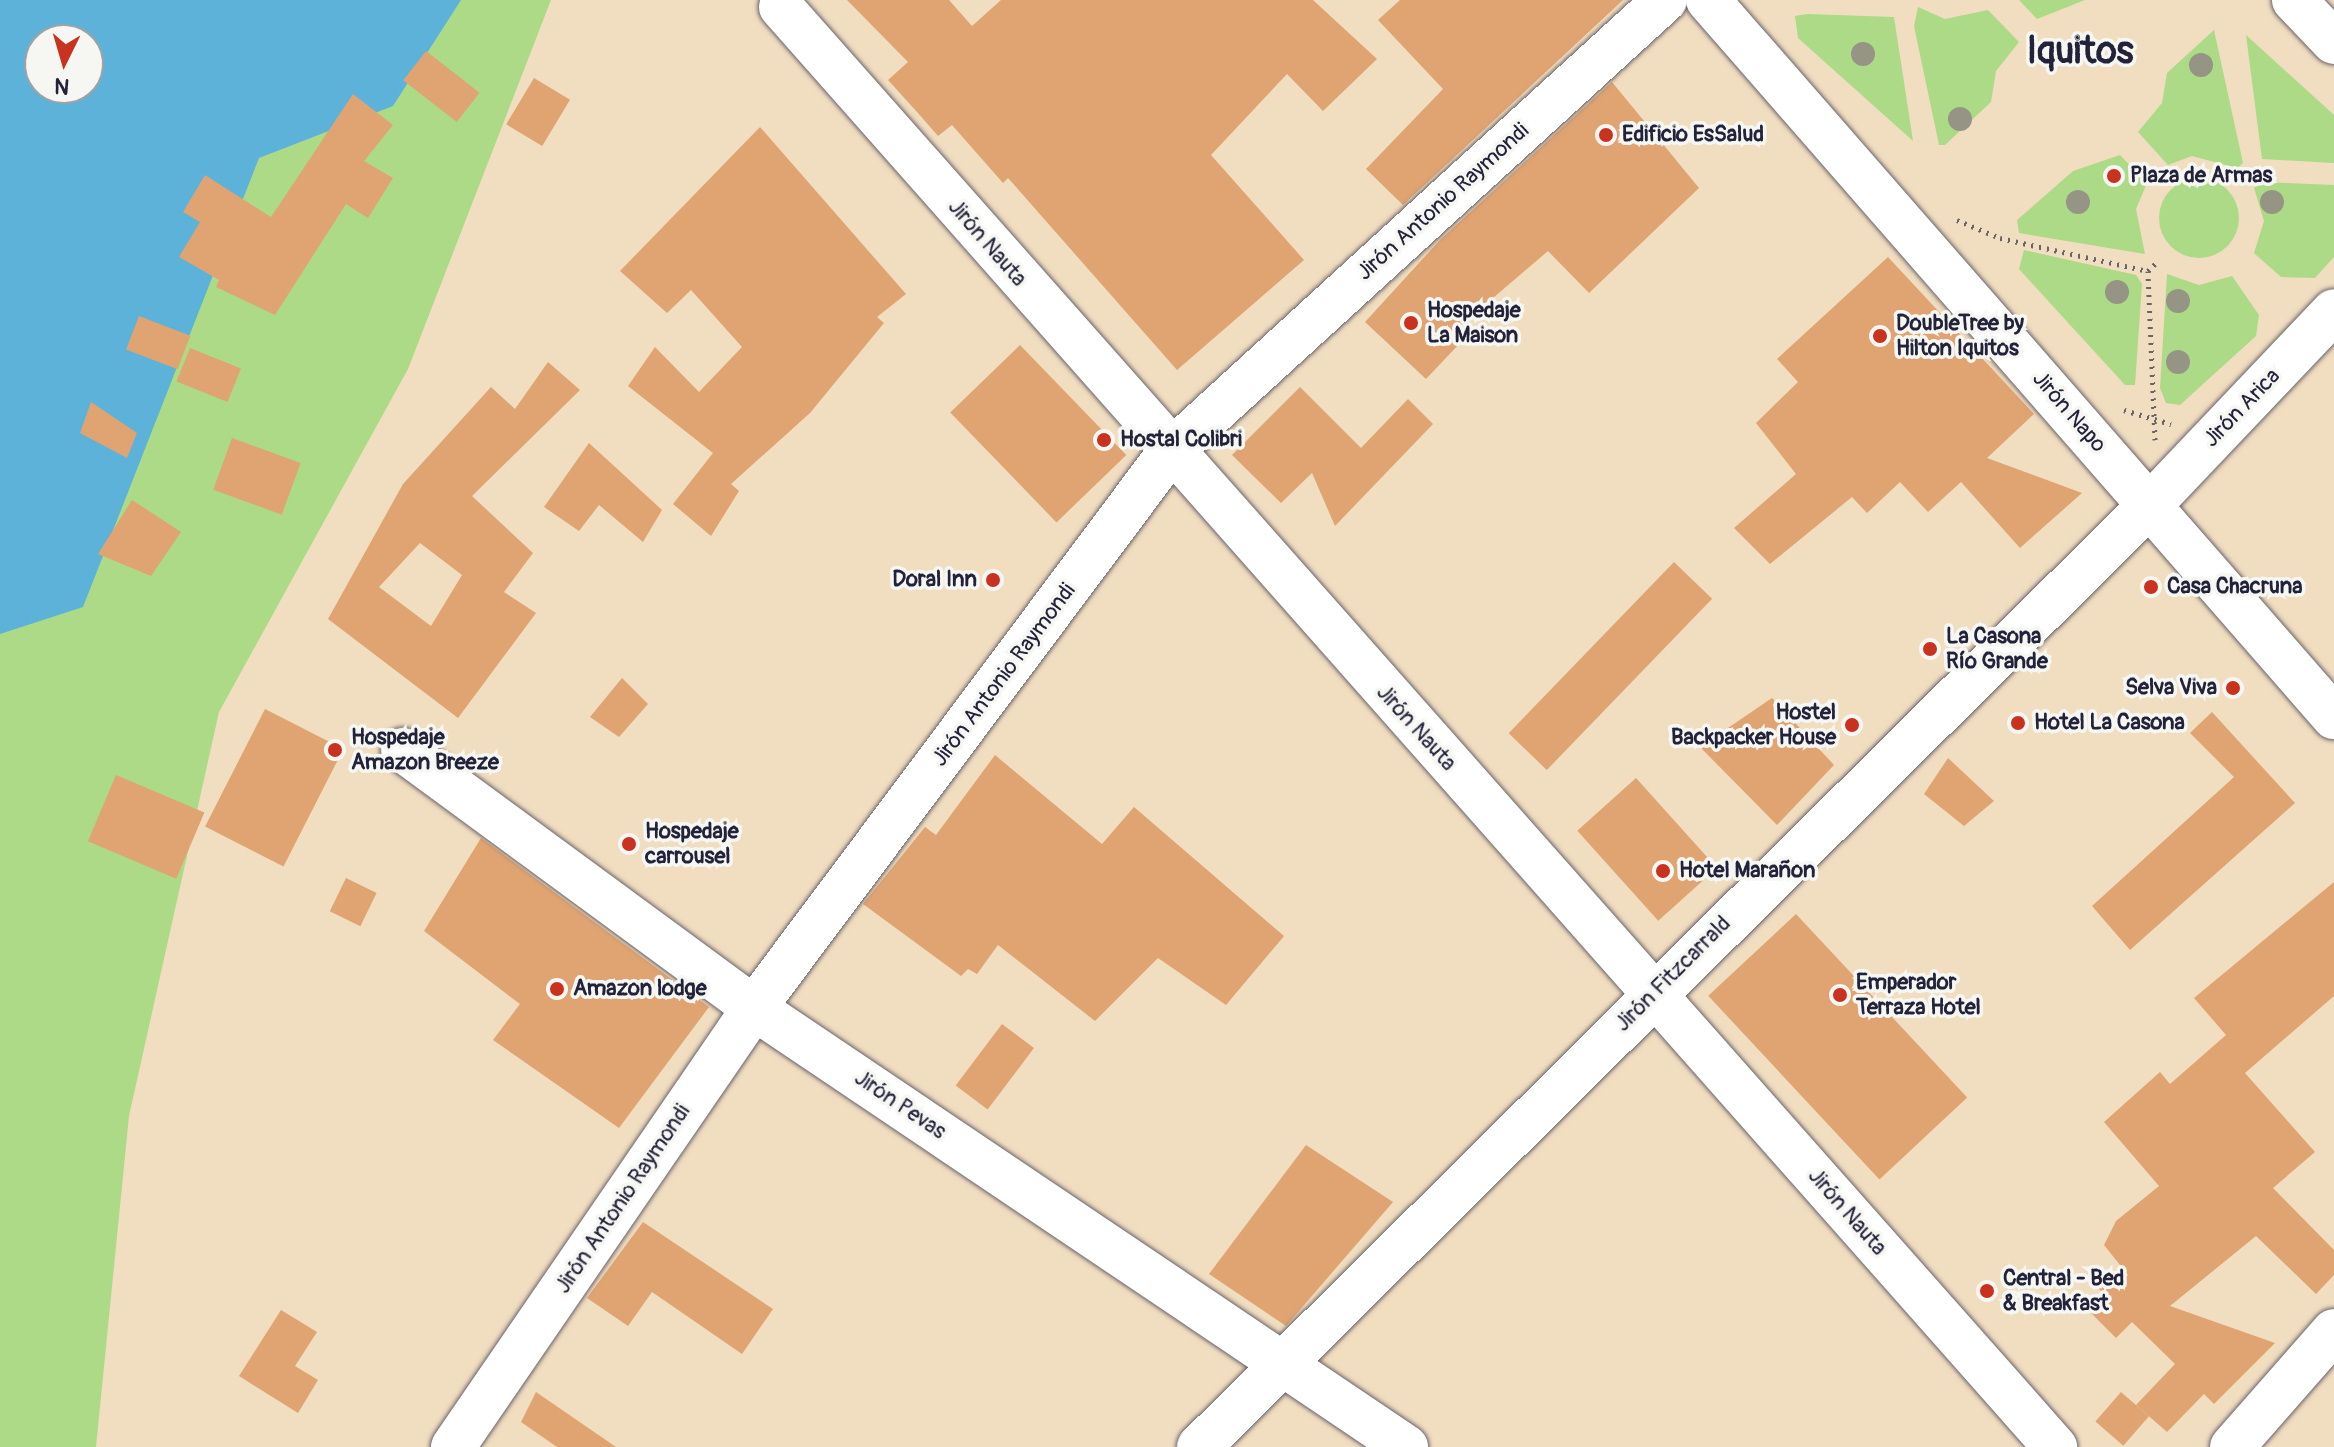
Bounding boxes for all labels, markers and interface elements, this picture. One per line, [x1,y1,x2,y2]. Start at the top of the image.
north arrow [24,24,104,104]
district label: Iquitos [2026,29,2134,75]
text: N [53,71,71,101]
street label: Jirón Antonio Raymondi [1352,118,1534,286]
place label: Edificio EsSalud [1622,122,1764,148]
marker: Edificio EsSalud [1597,126,1615,144]
place label: Plaza de Armas [2130,163,2272,189]
marker: Plaza de Armas [2105,167,2123,185]
street label: Jirón Nauta [942,194,1032,292]
place label: Hospedaje La Maison [1427,297,1521,348]
place label: DoubleTree by Hilton Iquitos [1896,310,2024,362]
marker: Hospedaje La Maison [1402,314,1420,332]
marker: DoubleTree by Hilton Iquitos [1871,327,1889,345]
street label: Jirón Arica [2198,363,2286,453]
street label: Jirón Napo [2027,366,2111,458]
place label: Hostal Colibri [1120,427,1242,453]
marker: Hostal Colibri [1095,431,1113,449]
place label: Doral Inn [892,567,977,593]
marker: Doral Inn [984,571,1002,589]
place label: Casa Chacruna [2167,574,2303,600]
street label: Jirón Antonio Raymondi [927,578,1081,772]
marker: Casa Chacruna [2142,578,2160,596]
place label: La Casona Río Grande [1946,623,2048,674]
marker: La Casona Río Grande [1921,640,1939,658]
place label: Selva Viva [2125,675,2217,701]
marker: Selva Viva [2224,679,2242,697]
street label: Jirón Nauta [1371,680,1461,776]
place label: Hostel Backpacker House [1671,699,1836,750]
place label: Hotel La Casona [2034,710,2185,736]
marker: Hotel La Casona [2009,714,2027,732]
marker: Hostel Backpacker House [1843,716,1861,734]
place label: Hospedaje Amazon Breeze [351,724,499,776]
marker: Hospedaje Amazon Breeze [326,741,344,759]
place label: Hospedaje carrousel [645,818,739,870]
marker: Hospedaje carrousel [620,835,638,853]
place label: Hotel Marañon [1679,858,1815,884]
marker: Hotel Marañon [1654,862,1672,880]
street label: Jirón Fitzcarrald [1610,911,1736,1037]
place label: Emperador Terraza Hotel [1856,969,1981,1020]
place label: Amazon lodge [573,976,706,1002]
marker: Amazon lodge [548,980,566,998]
marker: Emperador Terraza Hotel [1831,986,1849,1004]
street label: Jirón Pevas [849,1065,951,1145]
street label: Jirón Antonio Raymondi [550,1100,696,1298]
street label: Jirón Nauta [1802,1163,1892,1261]
place label: Central - Bed & Breakfast [2003,1265,2124,1316]
marker: Central - Bed & Breakfast [1978,1282,1996,1300]

